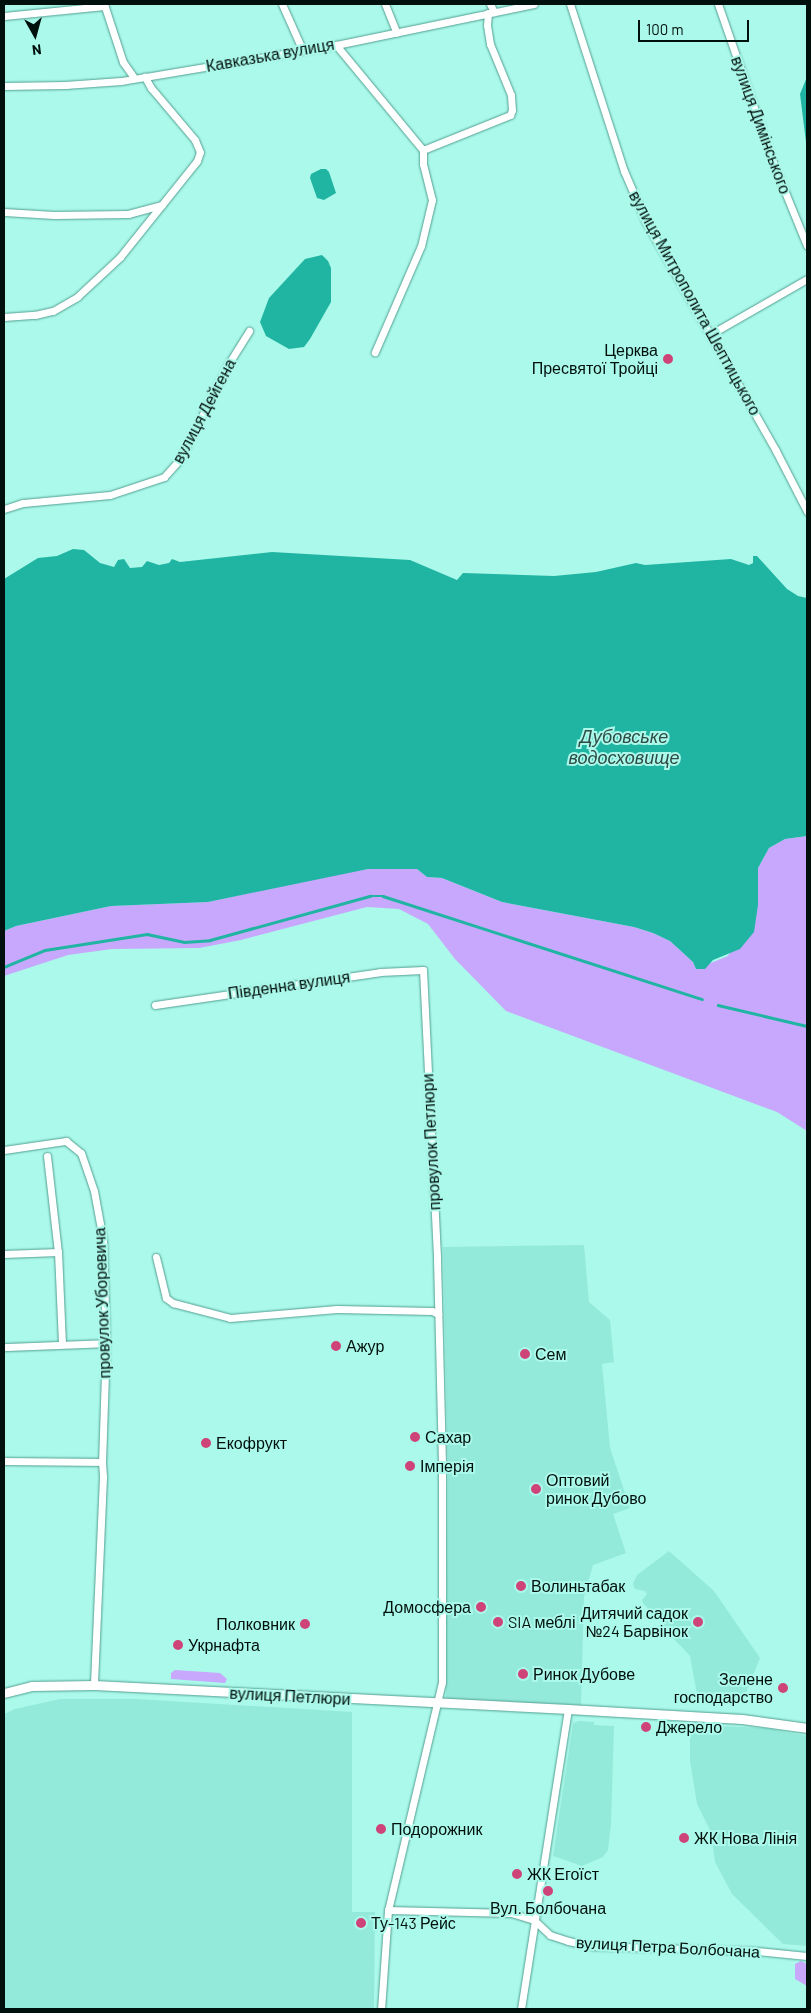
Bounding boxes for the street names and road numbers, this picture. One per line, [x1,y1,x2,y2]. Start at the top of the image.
street label: Кавказька вулиця [204,34,336,76]
street label: вулиця Димінського [727,54,795,196]
street label: вулиця Митрополита Шептицького [625,187,765,419]
street label: вулиця Дейгена [168,355,240,467]
street label: Південна вулиця [227,967,351,1003]
street label: провулок Петлюри [418,1073,444,1211]
street label: провулок Уборевича [90,1227,114,1379]
street label: вулиця Петлюри [229,1683,351,1709]
street label: вулиця Петра Болбочана [575,1933,761,1961]

